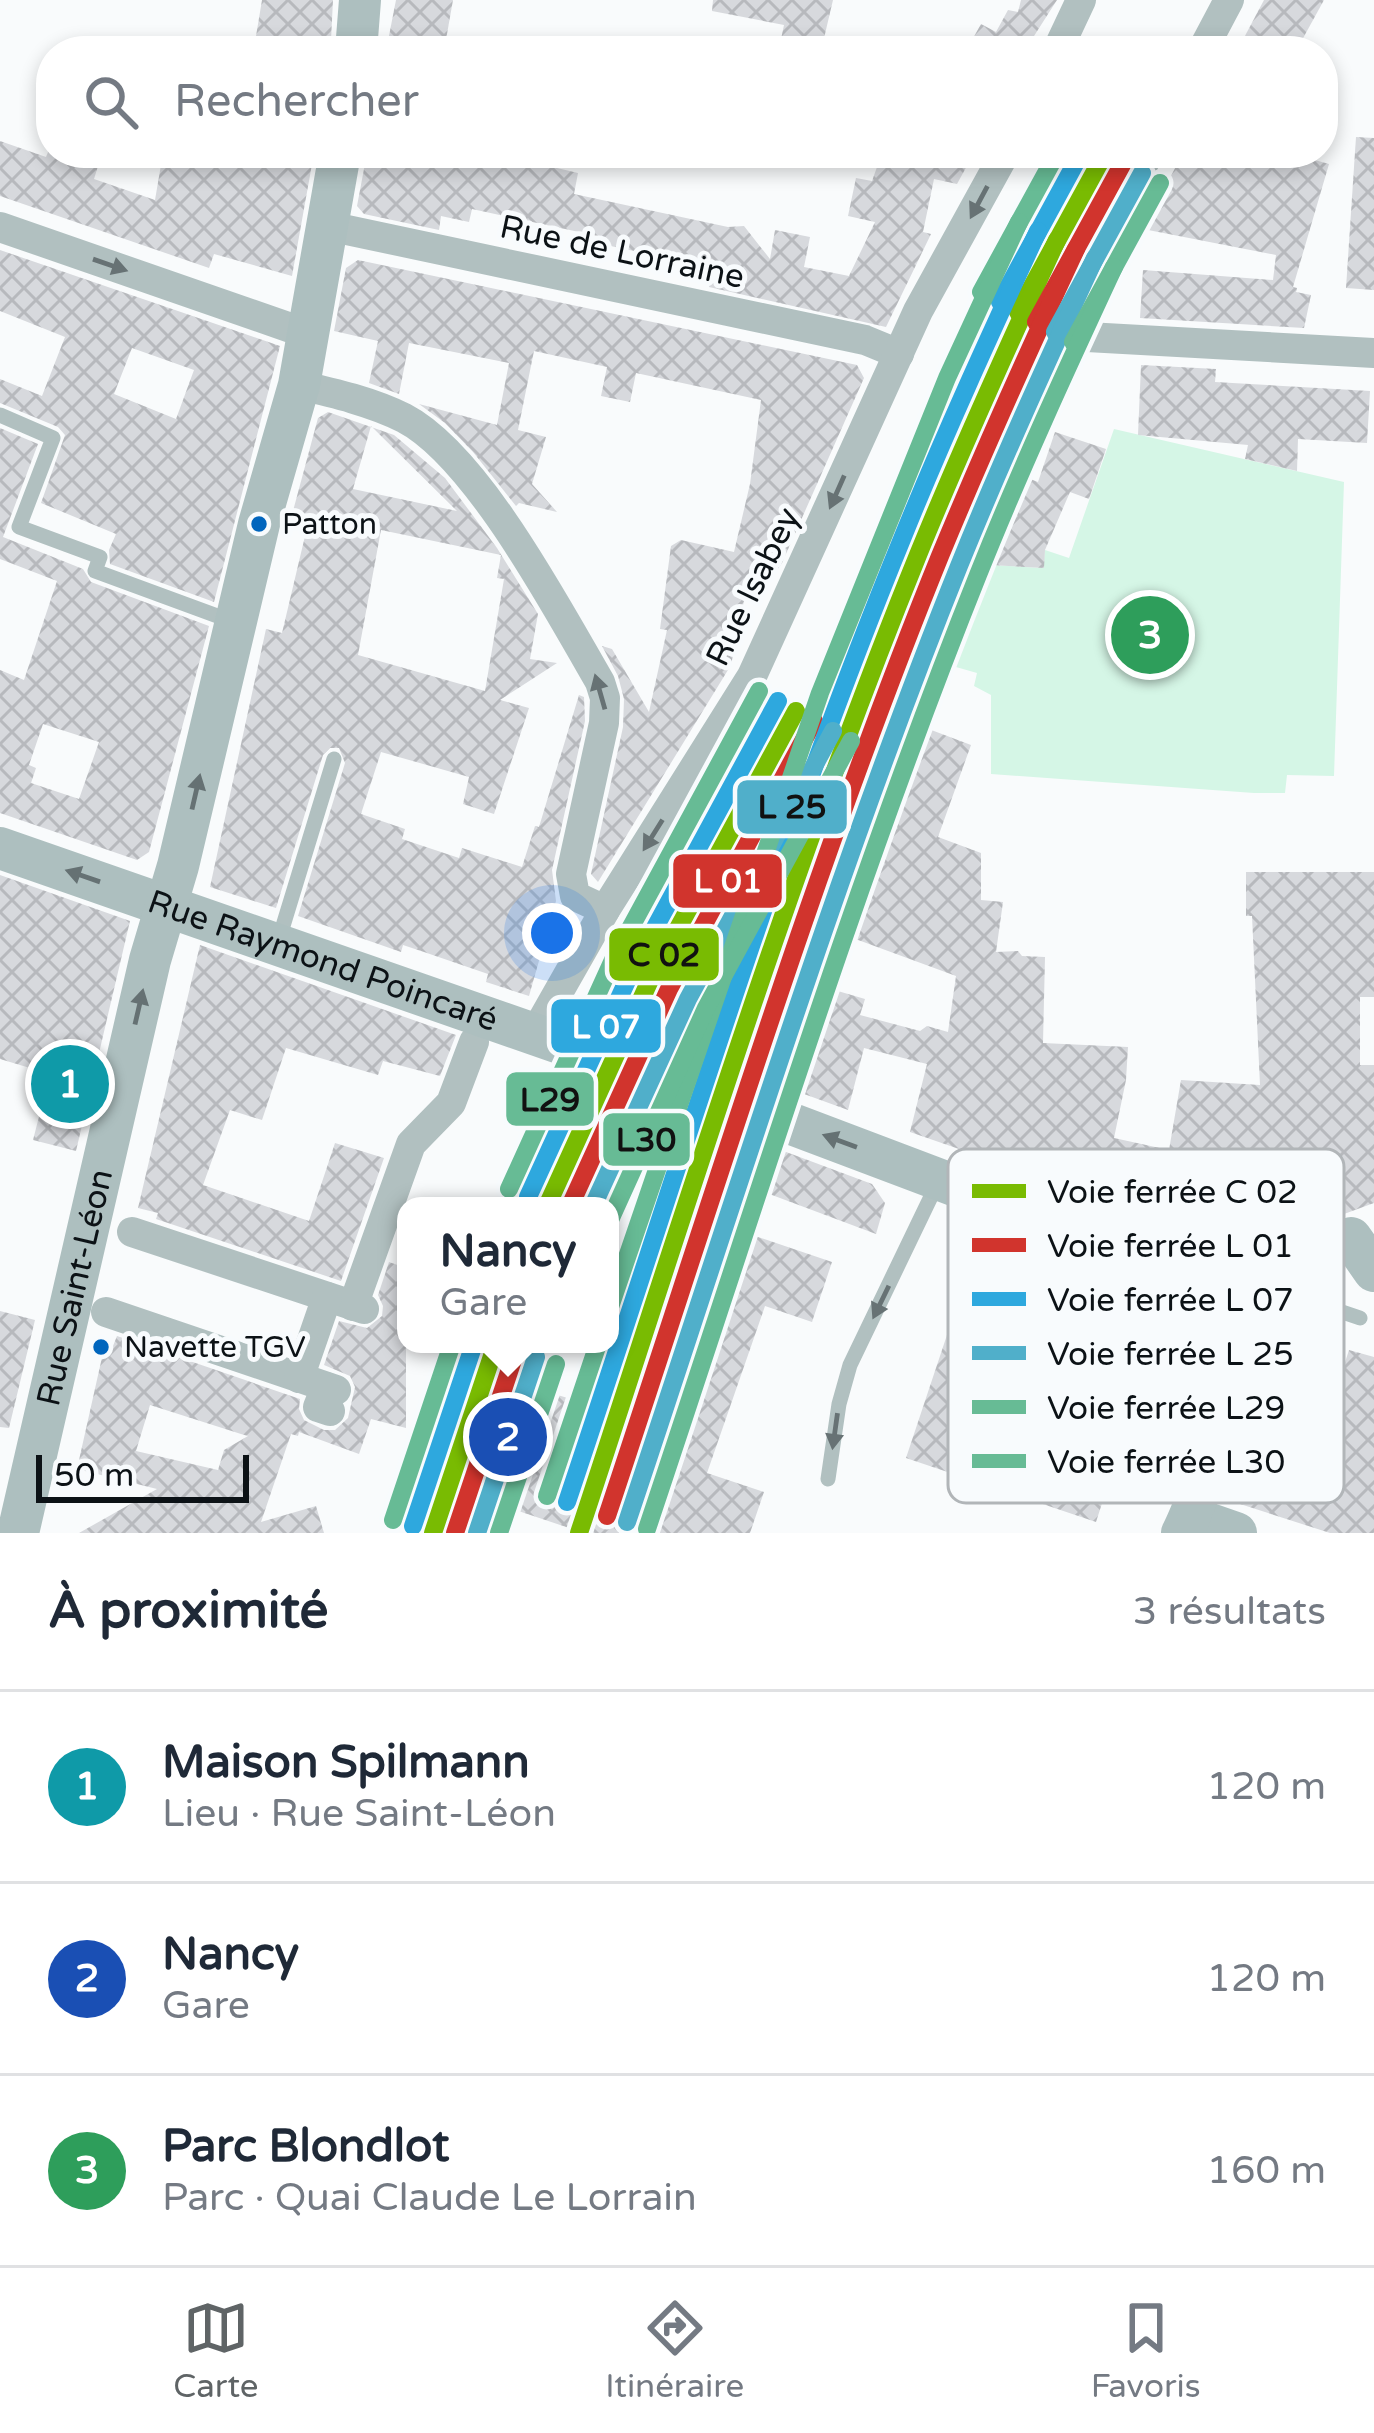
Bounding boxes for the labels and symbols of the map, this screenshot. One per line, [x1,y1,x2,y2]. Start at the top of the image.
one-way arrow [969,185,990,220]
street label: Rue de Lorraine [496,207,748,297]
one-way arrow [93,257,129,275]
one-way arrow [827,475,847,510]
street label: Rue Isabey [698,501,808,673]
place label: Patton [282,506,377,543]
marker: Patton [248,513,270,535]
pin: 3 [1111,590,1189,680]
one-way arrow [589,673,608,710]
one-way arrow [187,773,206,810]
line badge: L 25 [735,778,849,836]
text: L 25 [757,788,827,827]
one-way arrow [642,819,664,851]
line badge: L 01 [671,852,784,910]
text: L 01 [693,862,763,901]
one-way arrow [64,866,101,885]
street label: Rue Raymond Poincaré [143,882,503,1039]
your location [522,903,582,963]
line badge: C 02 [607,926,721,983]
text: C 02 [628,936,700,975]
one-way arrow [130,988,149,1025]
line badge: L 07 [549,997,663,1055]
text: L 07 [571,1008,641,1047]
pin: 1 [31,1039,109,1129]
line badge: L29 [504,1070,596,1128]
text: L29 [520,1081,580,1120]
line badge: L30 [601,1111,692,1168]
text: L30 [616,1121,676,1160]
one-way arrow [822,1131,858,1149]
legend [948,1149,1344,1503]
street label: Rue Saint-Léon [28,1165,121,1410]
text: Voie ferrée C 02 [1047,1173,1298,1212]
text: Voie ferrée L 01 [1047,1227,1294,1266]
text: Voie ferrée L 07 [1047,1281,1294,1320]
one-way arrow [871,1285,891,1320]
place label: Navette TGV [124,1329,306,1366]
text: Voie ferrée L 25 [1047,1335,1294,1374]
marker: Navette TGV [90,1336,112,1358]
text: Voie ferrée L29 [1047,1389,1285,1428]
pin: 2 [469,1392,547,1482]
one-way arrow [825,1413,844,1450]
text: Voie ferrée L30 [1047,1443,1285,1482]
scale bar [36,1449,249,1502]

